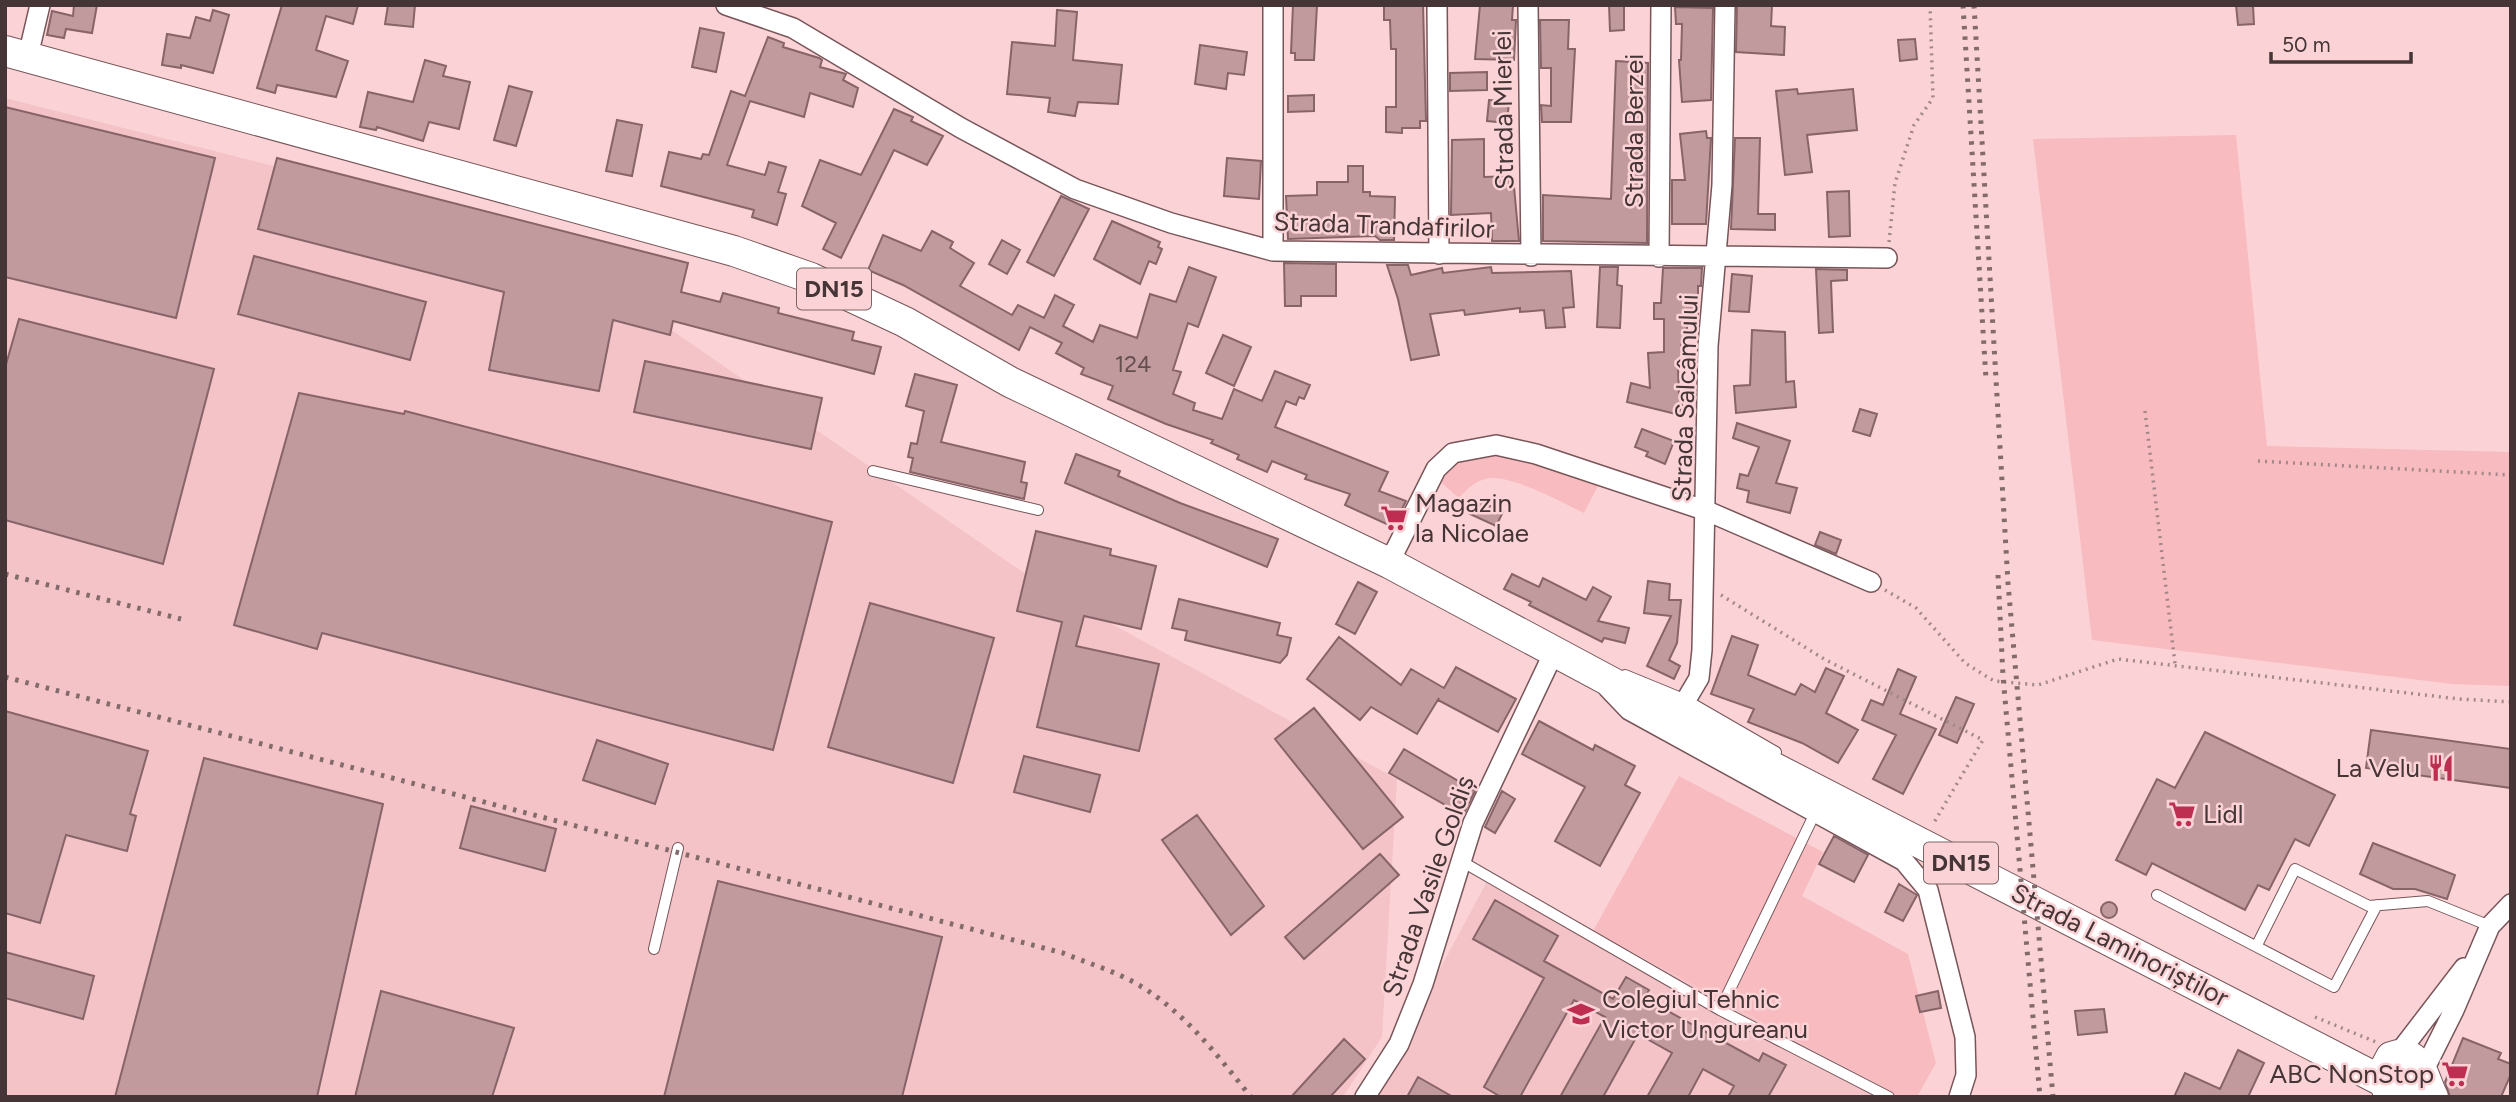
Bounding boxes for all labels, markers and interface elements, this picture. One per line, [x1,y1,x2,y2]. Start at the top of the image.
scale bar [2271,21,2411,65]
street label: Strada Mierlei [1486,30,1520,190]
text: 50 m [2282,32,2331,57]
street label: Strada Berzei [1618,54,1650,208]
street label: Strada Trandafirilor [1273,205,1495,245]
road number: DN15 [797,268,871,310]
street label: Strada Salcâmului [1665,294,1705,502]
house number: 124 [1115,350,1151,378]
place label: Magazin la Nicolae [1415,487,1529,549]
supermarket icon: Magazin la Nicolae [1379,503,1409,533]
place label: La Velu [2335,752,2420,784]
restaurant icon: La Velu [2426,753,2456,783]
street label: Strada Vasile Goldiș [1375,771,1481,1001]
place label: Lidl [2203,798,2244,830]
supermarket icon: Lidl [2167,799,2197,829]
road number: DN15 [1924,842,1998,884]
street label: Strada Laminoriștilor [2006,876,2234,1014]
place label: Colegiul Tehnic Victor Ungureanu [1602,983,1808,1045]
school or university icon: Colegiul Tehnic Victor Ungureanu [1566,999,1596,1029]
place label: ABC NonStop [2269,1058,2434,1090]
supermarket icon: ABC NonStop [2440,1059,2470,1089]

